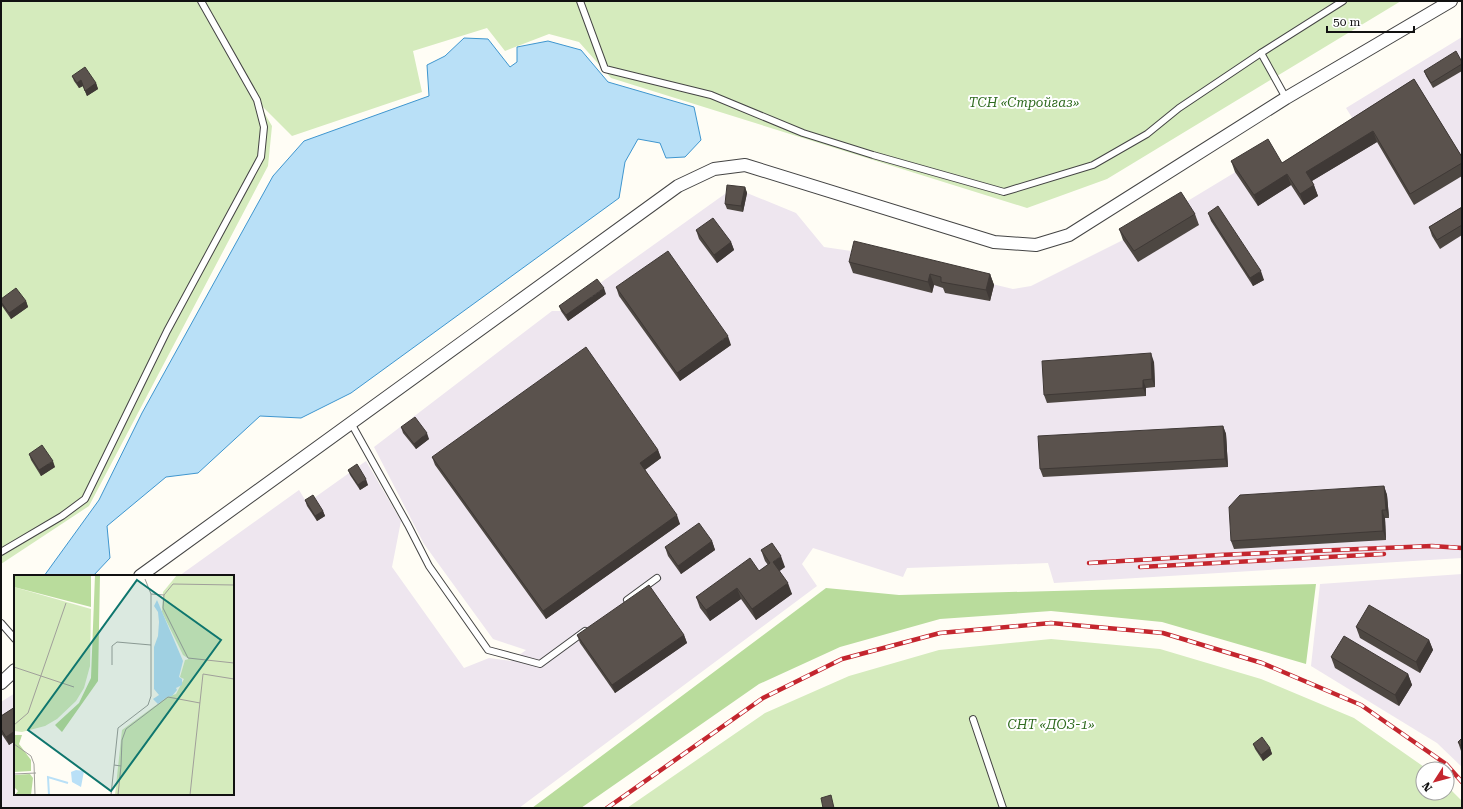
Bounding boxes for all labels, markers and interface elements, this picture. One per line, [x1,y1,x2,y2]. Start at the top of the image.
scale bar [1327,8,1414,34]
text: 50 m [1333,15,1360,29]
park label: ТСН «Стройгаз» [969,95,1080,110]
inset map [14,575,234,795]
park label: СНТ «ДОЗ-1» [1007,717,1095,732]
north arrow [1415,761,1455,801]
text: N [1419,779,1435,794]

